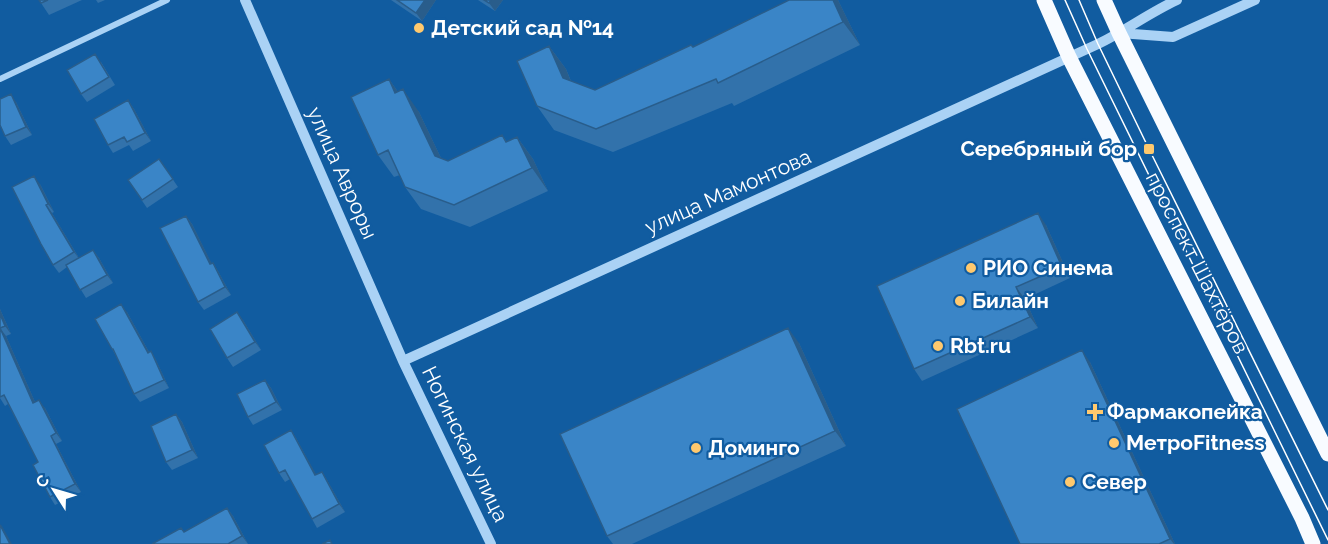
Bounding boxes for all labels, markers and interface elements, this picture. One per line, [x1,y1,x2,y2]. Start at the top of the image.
place label: Детский сад №14 [431,15,614,40]
marker: Детский сад №14 [412,21,426,35]
street label: улица Авроры [302,103,383,243]
place label: Серебряный бор [960,136,1137,161]
marker: Серебряный бор [1142,142,1156,156]
street label: улица Мамонтова [641,144,815,239]
street label: проспект Шахтёров [1141,168,1254,358]
place label: РИО Синема [983,255,1113,280]
marker: РИО Синема [964,261,978,275]
place label: Билайн [972,288,1049,313]
marker: Билайн [953,294,967,308]
place label: Rbt.ru [950,333,1011,358]
marker: Rbt.ru [931,339,945,353]
street label: Ногинская улица [417,362,514,526]
place label: Фармакопейка [1107,399,1263,424]
marker: Фармакопейка [1088,405,1102,419]
place label: МетроFitness [1126,430,1265,455]
place label: Доминго [708,435,800,460]
marker: МетроFitness [1107,436,1121,450]
marker: Доминго [689,441,703,455]
north arrow [24,460,84,520]
place label: Север [1082,469,1147,494]
text: С [32,471,53,491]
marker: Север [1063,475,1077,489]

